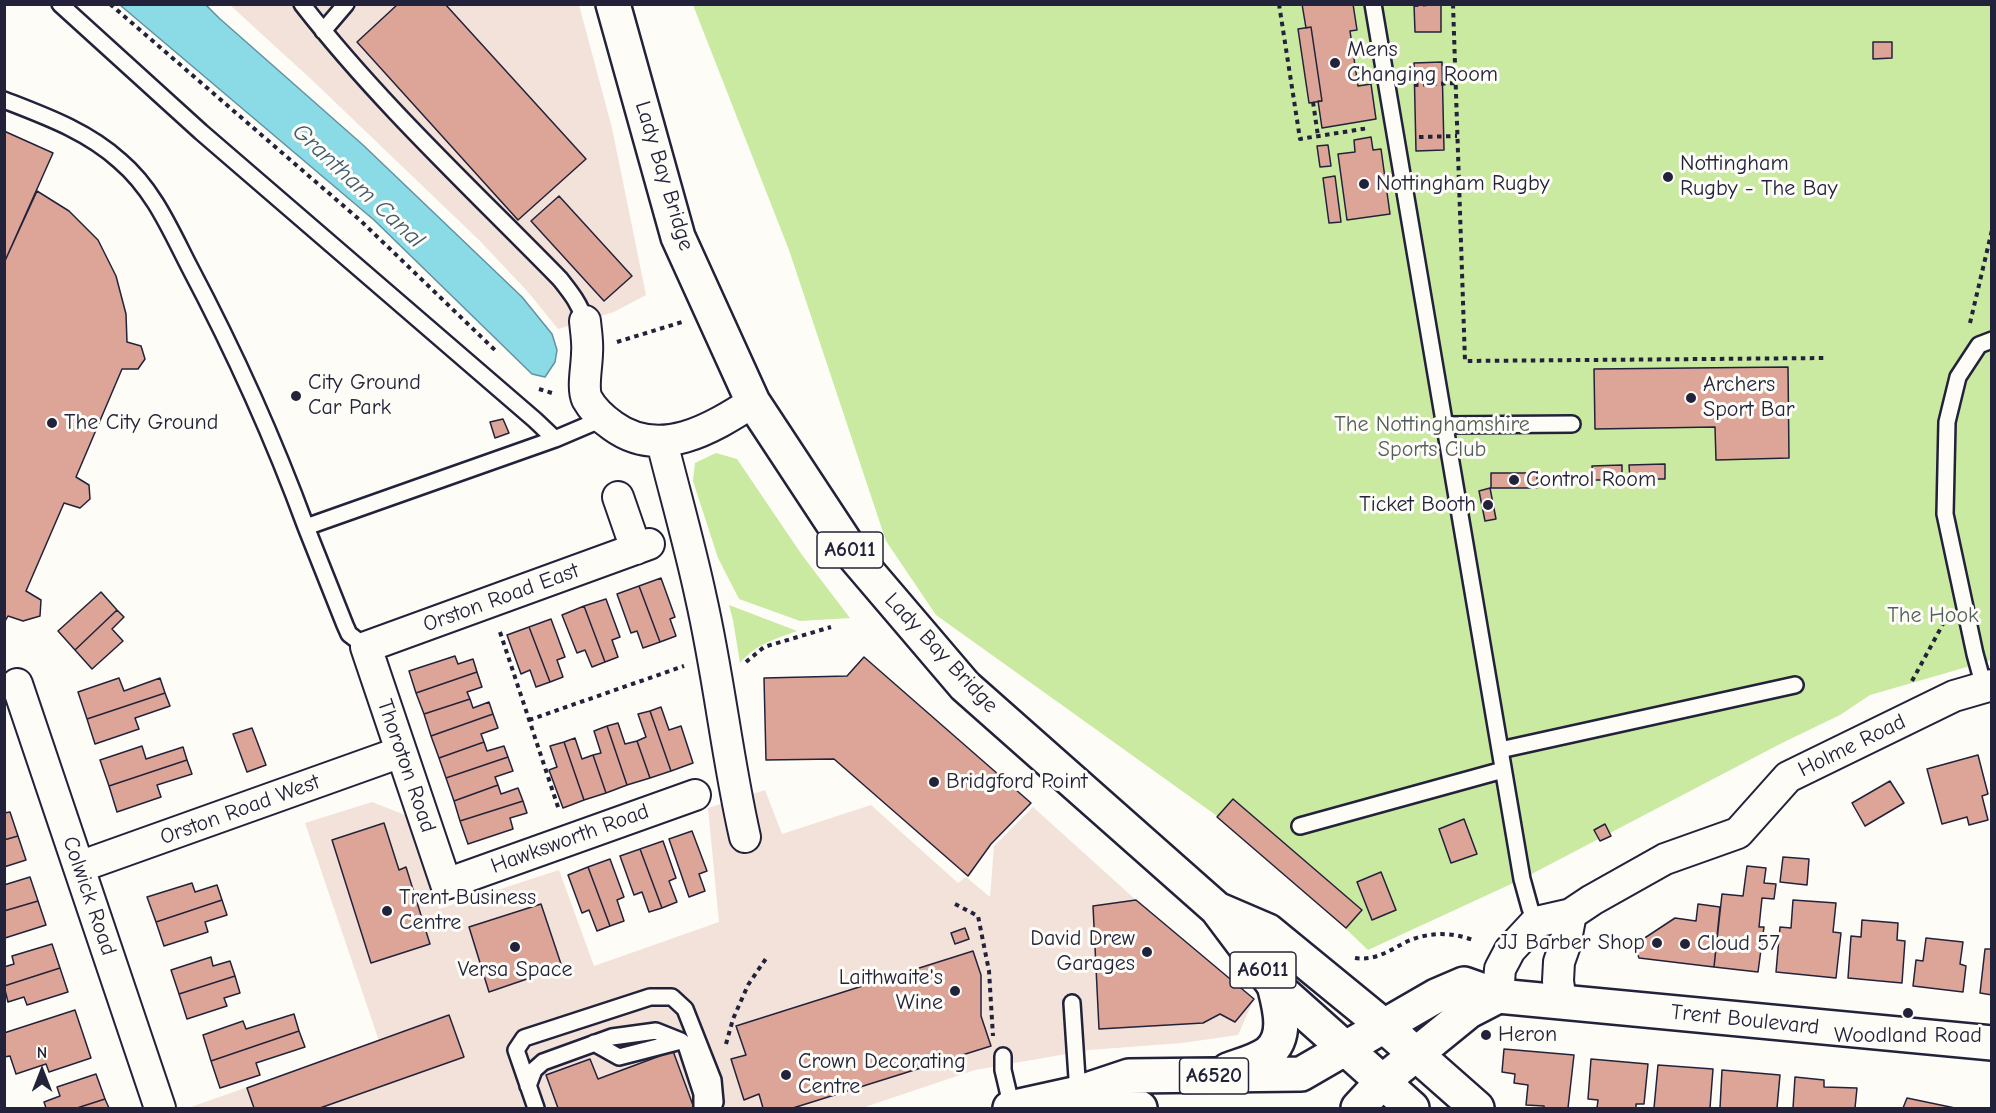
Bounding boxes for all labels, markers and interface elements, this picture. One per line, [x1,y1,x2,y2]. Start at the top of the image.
place label: Mens Changing Room [1347,37,1498,88]
marker: Mens Changing Room [1328,56,1342,70]
street label: Lady Bay Bridge [629,98,699,254]
water label: Grantham Canal [286,117,430,255]
place label: Nottingham Rugby - The Bay [1680,151,1838,202]
marker: Nottingham Rugby - The Bay [1661,170,1675,184]
place label: Nottingham Rugby [1376,171,1550,197]
marker: Nottingham Rugby [1357,177,1371,191]
place label: City Ground Car Park [308,370,421,422]
place label: Archers Sport Bar [1703,372,1795,424]
marker: City Ground Car Park [289,389,303,403]
marker: Archers Sport Bar [1684,391,1698,405]
place label: The City Ground [64,410,218,436]
park label: The Nottinghamshire Sports Club [1334,412,1530,464]
marker: The City Ground [45,416,59,430]
place label: Control Room [1526,467,1656,493]
marker: Control Room [1507,473,1521,487]
place label: Ticket Booth [1359,492,1476,518]
marker: Ticket Booth [1481,498,1495,512]
road number: A6011 [817,532,883,568]
street label: Orston Road East [420,558,582,638]
street label: Lady Bay Bridge [879,587,1003,719]
park label: The Hook [1887,603,1979,629]
street label: Thoroton Road [371,696,441,836]
street label: Holme Road [1794,709,1910,783]
street label: Orston Road West [157,769,323,851]
place label: Bridgford Point [946,769,1088,795]
marker: Bridgford Point [927,775,941,789]
street label: Hawksworth Road [487,798,653,880]
street label: Colwick Road [56,833,122,959]
place label: Trent Business Centre [399,885,536,936]
marker: Trent Business Centre [380,904,394,918]
place label: David Drew Garages [1030,926,1135,978]
place label: JJ Barber Shop [1498,930,1645,956]
place label: Cloud 57 [1697,931,1780,957]
marker: JJ Barber Shop [1650,936,1664,950]
marker: Cloud 57 [1678,937,1692,951]
marker: Versa Space [508,940,522,954]
marker: David Drew Garages [1140,945,1154,959]
road number: A6011 [1230,952,1296,988]
place label: Versa Space [458,957,572,983]
place label: Laithwaite's Wine [839,965,943,1016]
marker: Laithwaite's Wine [948,984,962,998]
street label: Trent Boulevard [1670,999,1820,1041]
marker: Woodland Road [1901,1006,1915,1020]
place label: Heron [1498,1022,1557,1048]
place label: Woodland Road [1834,1023,1982,1049]
marker: Heron [1479,1028,1493,1042]
north arrow [12,1041,72,1101]
text: N [37,1044,47,1062]
place label: Crown Decorating Centre [798,1049,966,1100]
road number: A6520 [1180,1058,1248,1094]
marker: Crown Decorating Centre [779,1068,793,1082]

